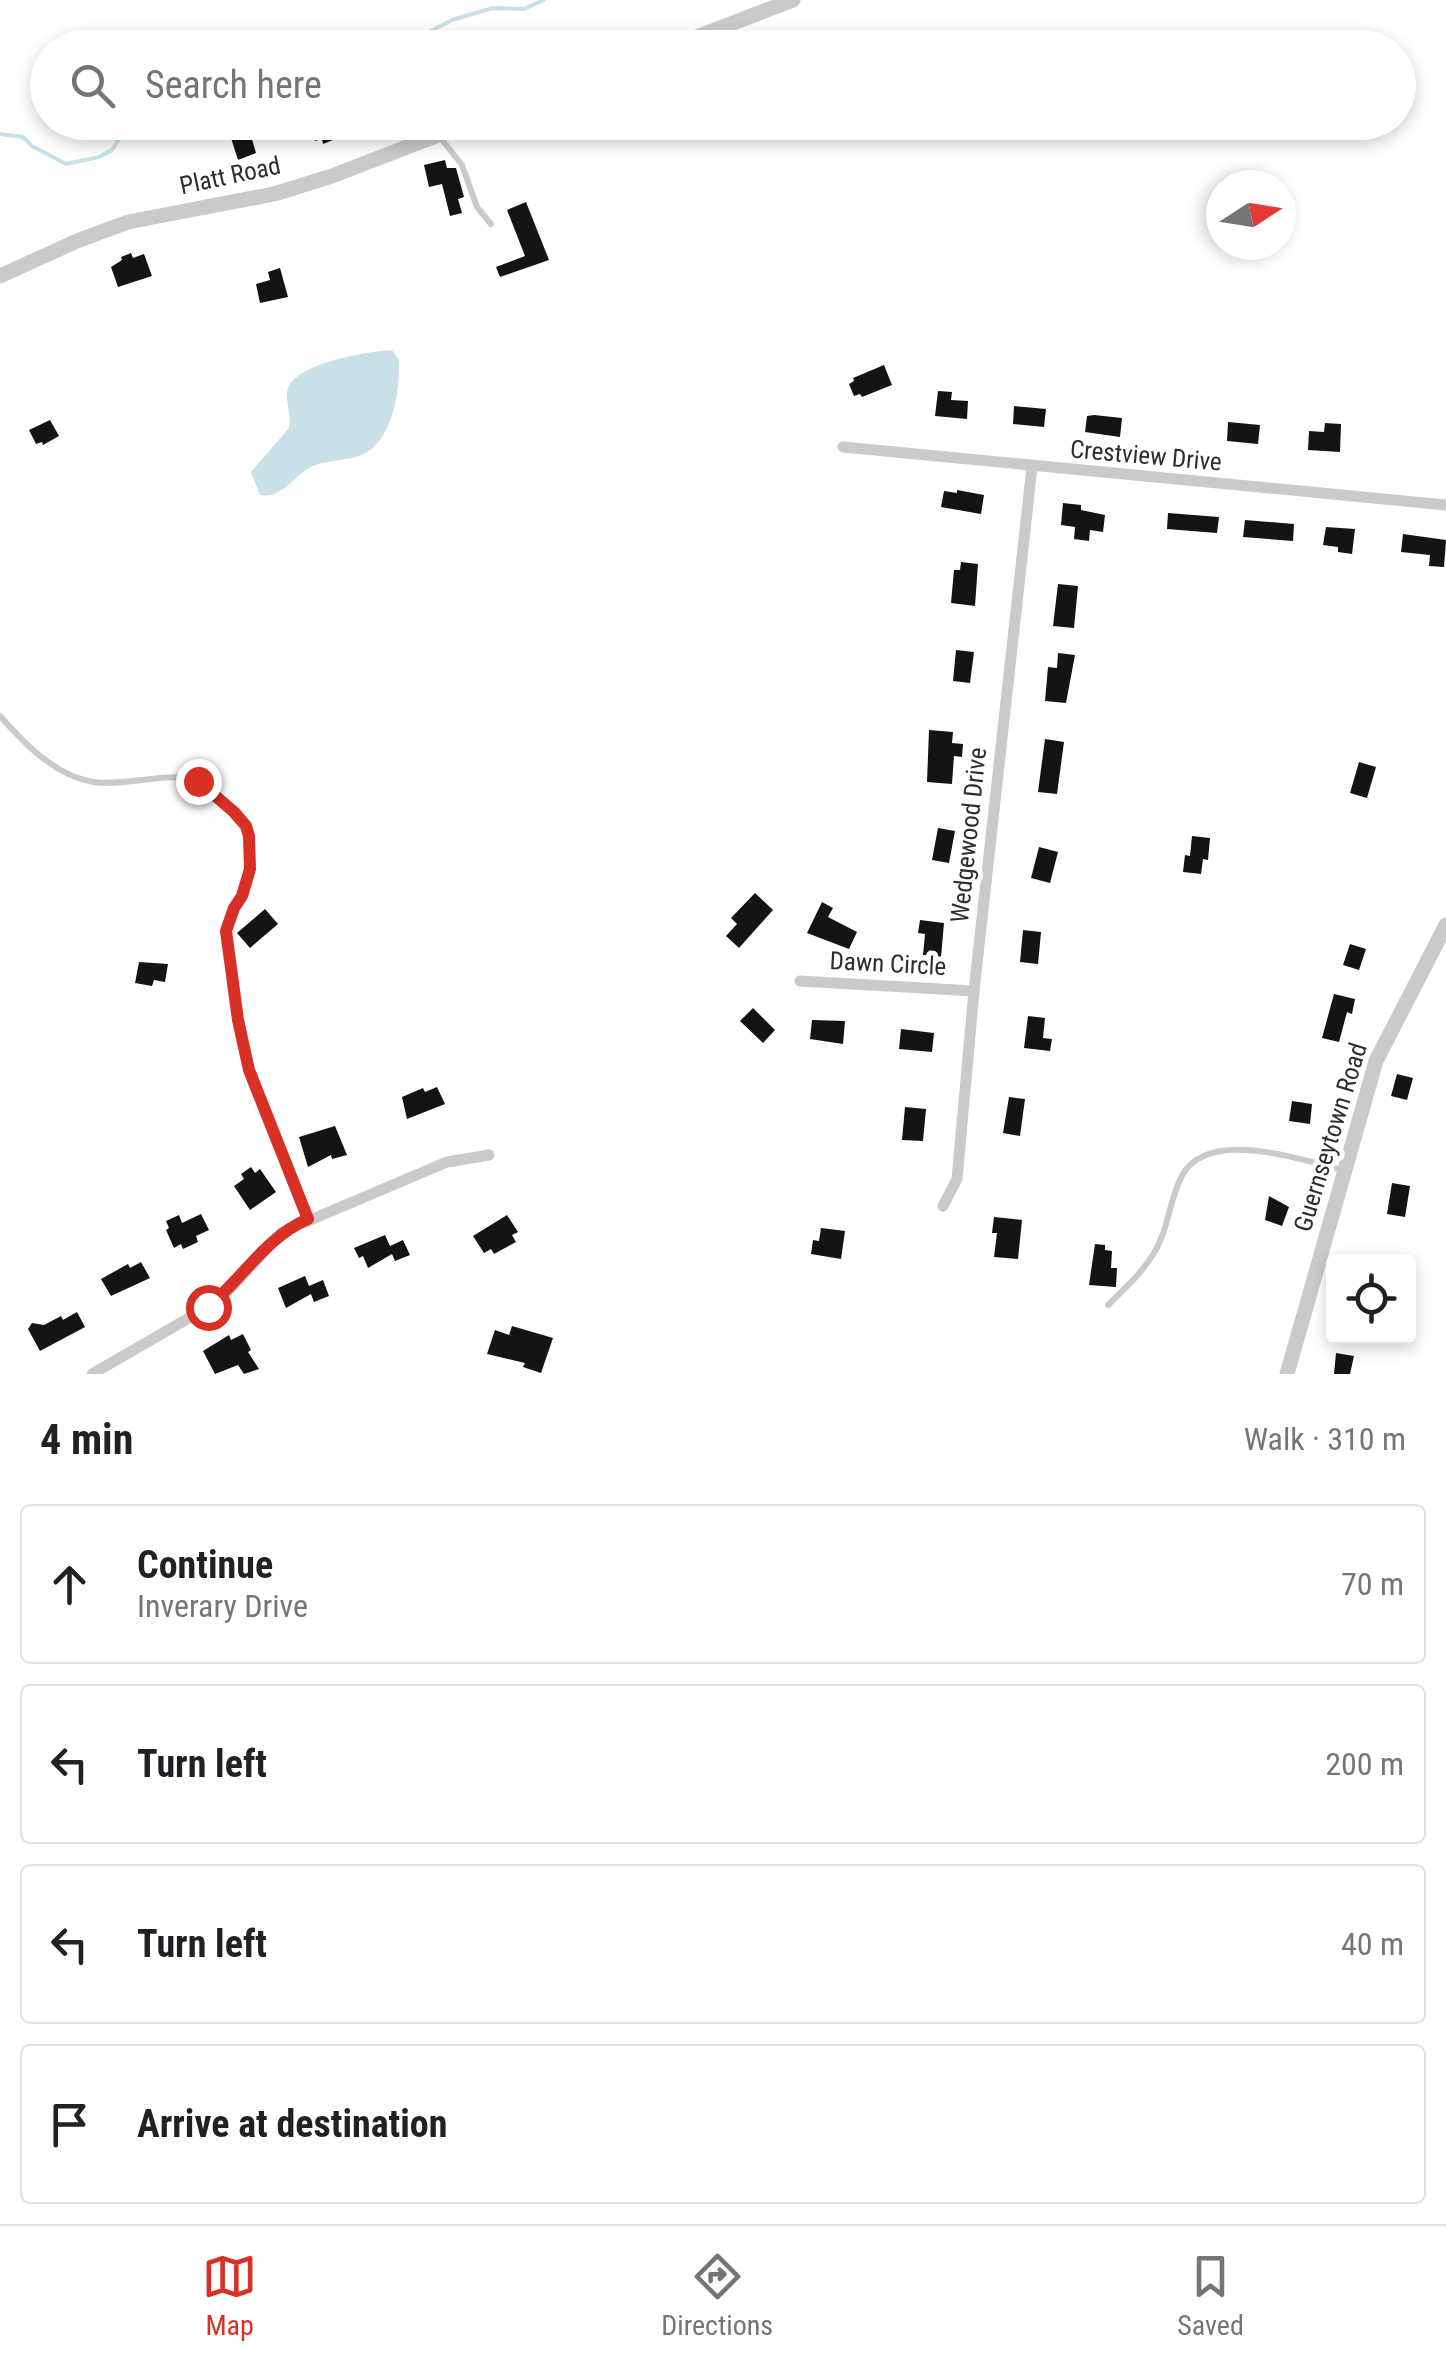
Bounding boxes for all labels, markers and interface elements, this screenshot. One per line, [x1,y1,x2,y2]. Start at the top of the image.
search box [30,30,1416,140]
icon: search [65,58,120,113]
text: Search here [145,63,322,107]
street label: Platt Road [177,151,283,200]
north arrow [1206,170,1296,260]
street label: Crestview Drive [1069,434,1223,477]
street label: Wedgewood Drive [945,746,992,924]
route end [176,759,222,805]
street label: Dawn Circle [829,946,947,981]
street label: Guernseytown Road [1288,1039,1373,1235]
map controls [1326,1254,1416,1344]
button: locate [1326,1254,1416,1344]
route start [186,1285,232,1331]
text: 4 min [40,1415,133,1464]
text: Walk · 310 m [1244,1420,1406,1458]
text: Continue [137,1543,273,1587]
icon: ahead [42,1557,97,1612]
text: 70 m [1341,1565,1404,1603]
text: Inverary Drive [137,1587,308,1625]
icon: left [42,1737,97,1792]
text: Turn left [137,1742,267,1786]
text: 200 m [1325,1745,1404,1783]
icon: left [42,1917,97,1972]
text: Turn left [137,1922,267,1966]
text: 40 m [1341,1925,1404,1963]
icon: arrive [42,2097,97,2152]
text: Arrive at destination [137,2102,447,2146]
tab: Map [202,2249,257,2342]
tab: Directions [661,2249,773,2342]
tab: Saved [1177,2249,1244,2342]

